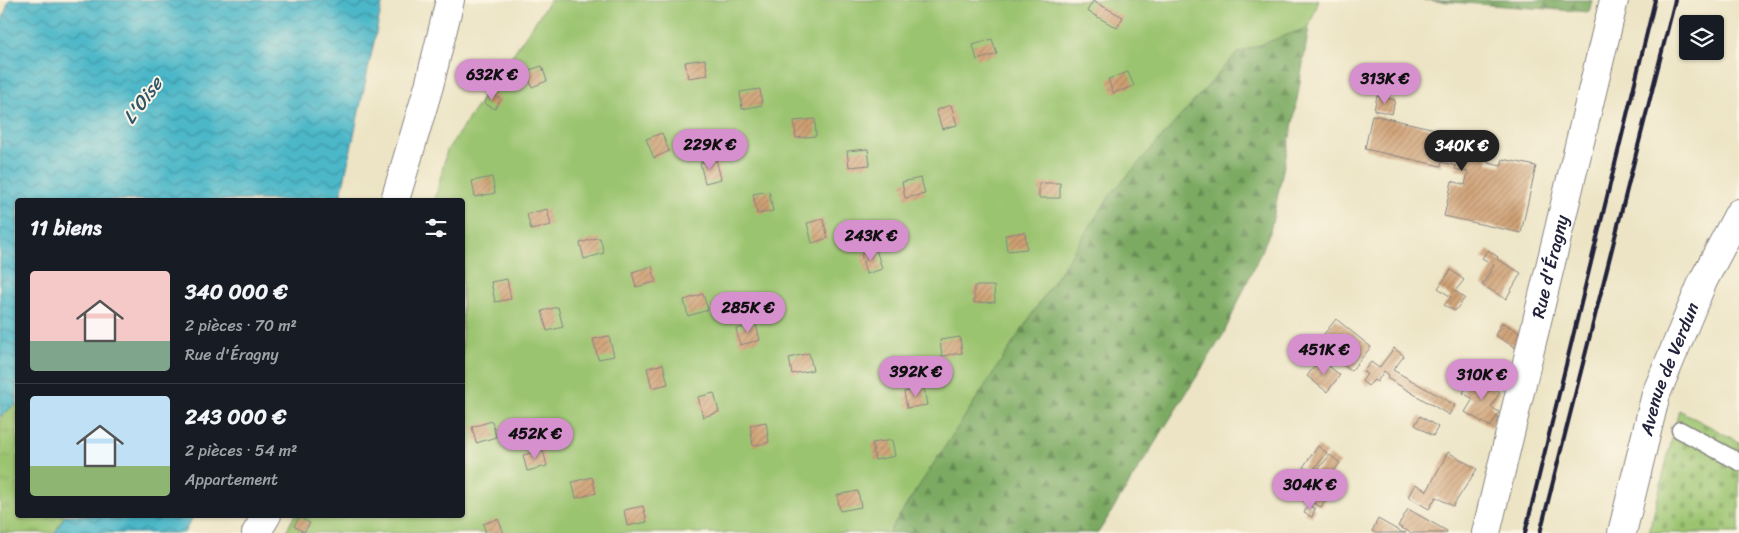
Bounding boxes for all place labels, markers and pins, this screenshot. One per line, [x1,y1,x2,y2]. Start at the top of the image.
pin: 632K € [451,58,533,101]
pin: 313K € [1344,62,1426,105]
pin: 229K € [669,128,751,171]
pin: 340K € [1421,130,1503,172]
pin: 243K € [830,220,912,262]
pin: 285K € [707,292,789,334]
pin: 451K € [1283,334,1365,376]
pin: 392K € [875,356,957,398]
pin: 310K € [1441,358,1523,401]
pin: 452K € [494,418,576,460]
pin: 304K € [1269,468,1351,511]

